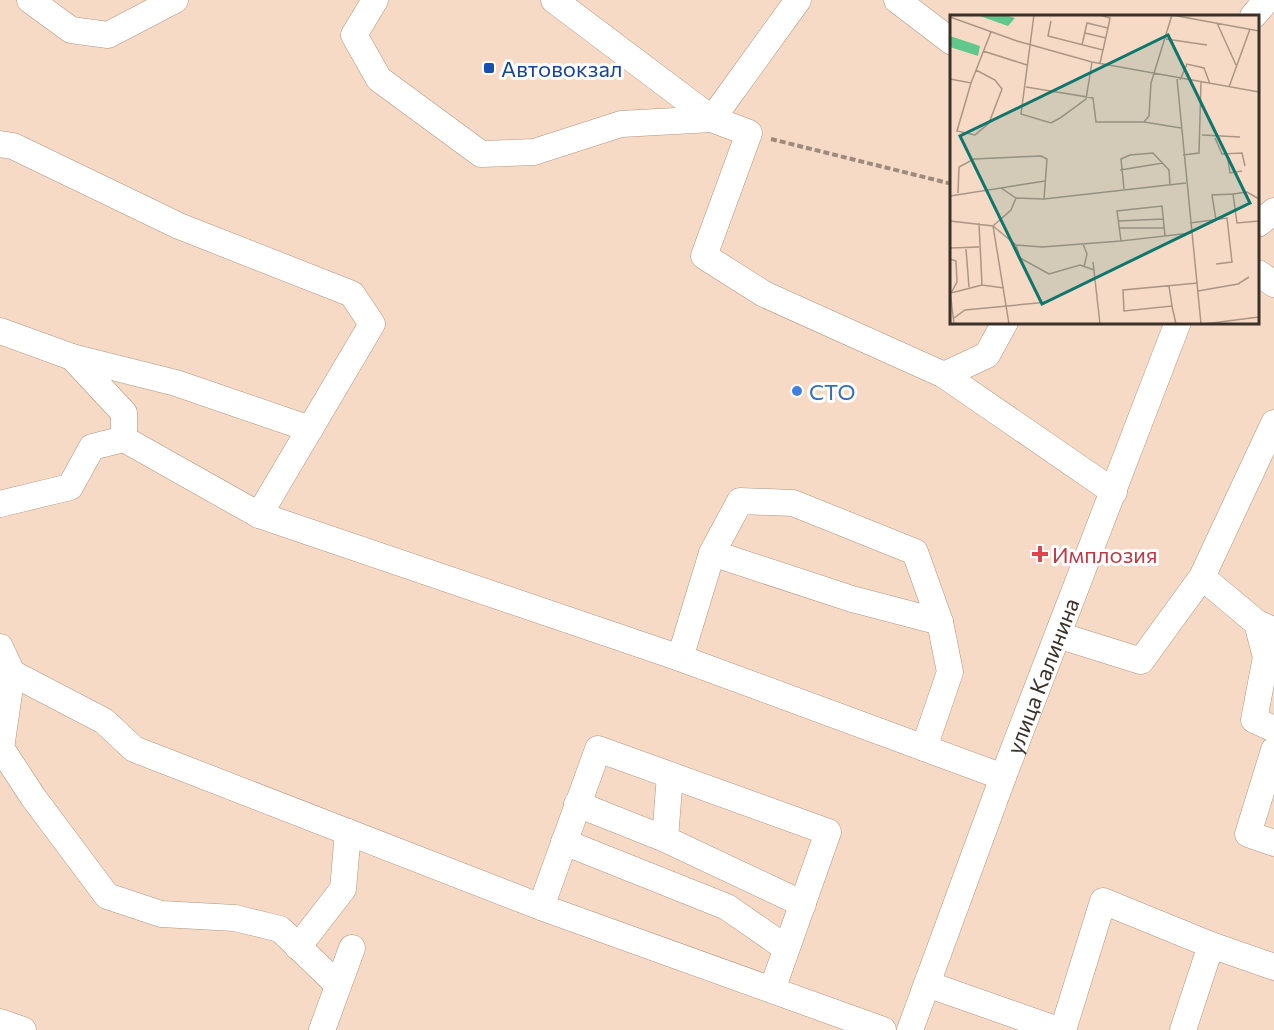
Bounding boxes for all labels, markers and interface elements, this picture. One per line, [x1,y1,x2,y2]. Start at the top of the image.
inset map [950,15,1259,324]
place label: Автовокзал [501,55,623,82]
marker: Автовокзал [482,61,496,75]
place label: СТО [809,378,855,405]
marker: СТО [790,384,804,398]
place label: Имплозия [1052,541,1157,568]
marker: Имплозия [1033,547,1047,561]
street label: улица Калинина [1000,594,1084,758]

